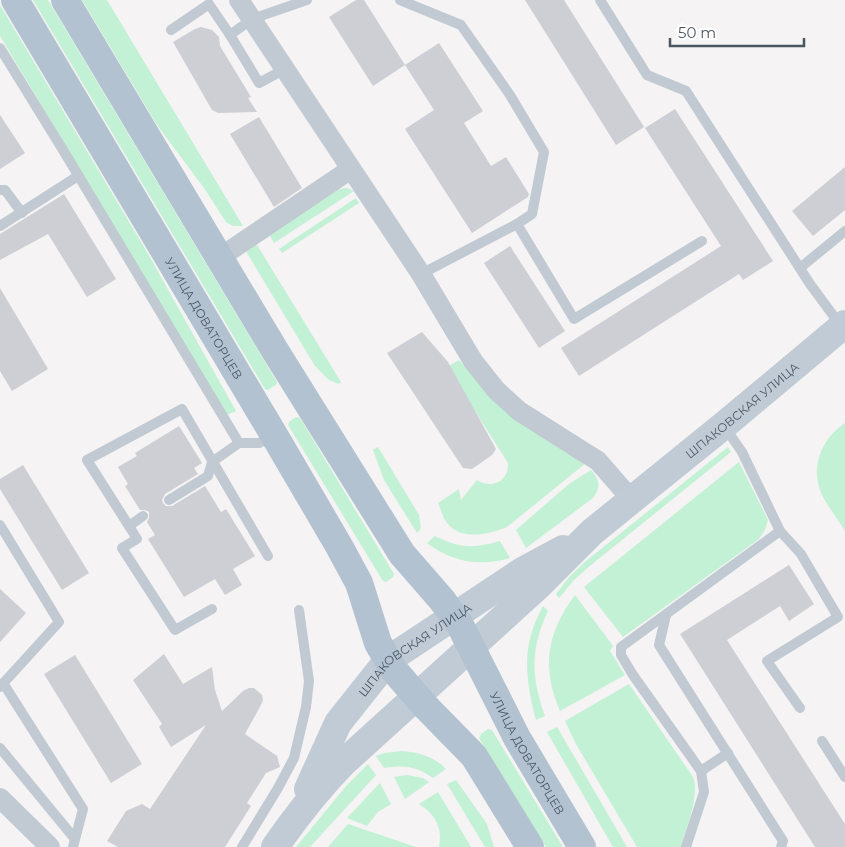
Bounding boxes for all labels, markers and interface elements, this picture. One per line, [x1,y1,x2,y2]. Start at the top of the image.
scale bar [670,15,804,47]
text: 50 m [678,23,716,42]
street label: УЛИЦА ДОВАТОРЦЕВ [162,254,246,381]
street label: ШПАКОВСКАЯ УЛИЦА [682,359,801,461]
street label: ШПАКОВСКАЯ УЛИЦА [355,599,474,699]
street label: УЛИЦА ДОВАТОРЦЕВ [487,689,568,817]

